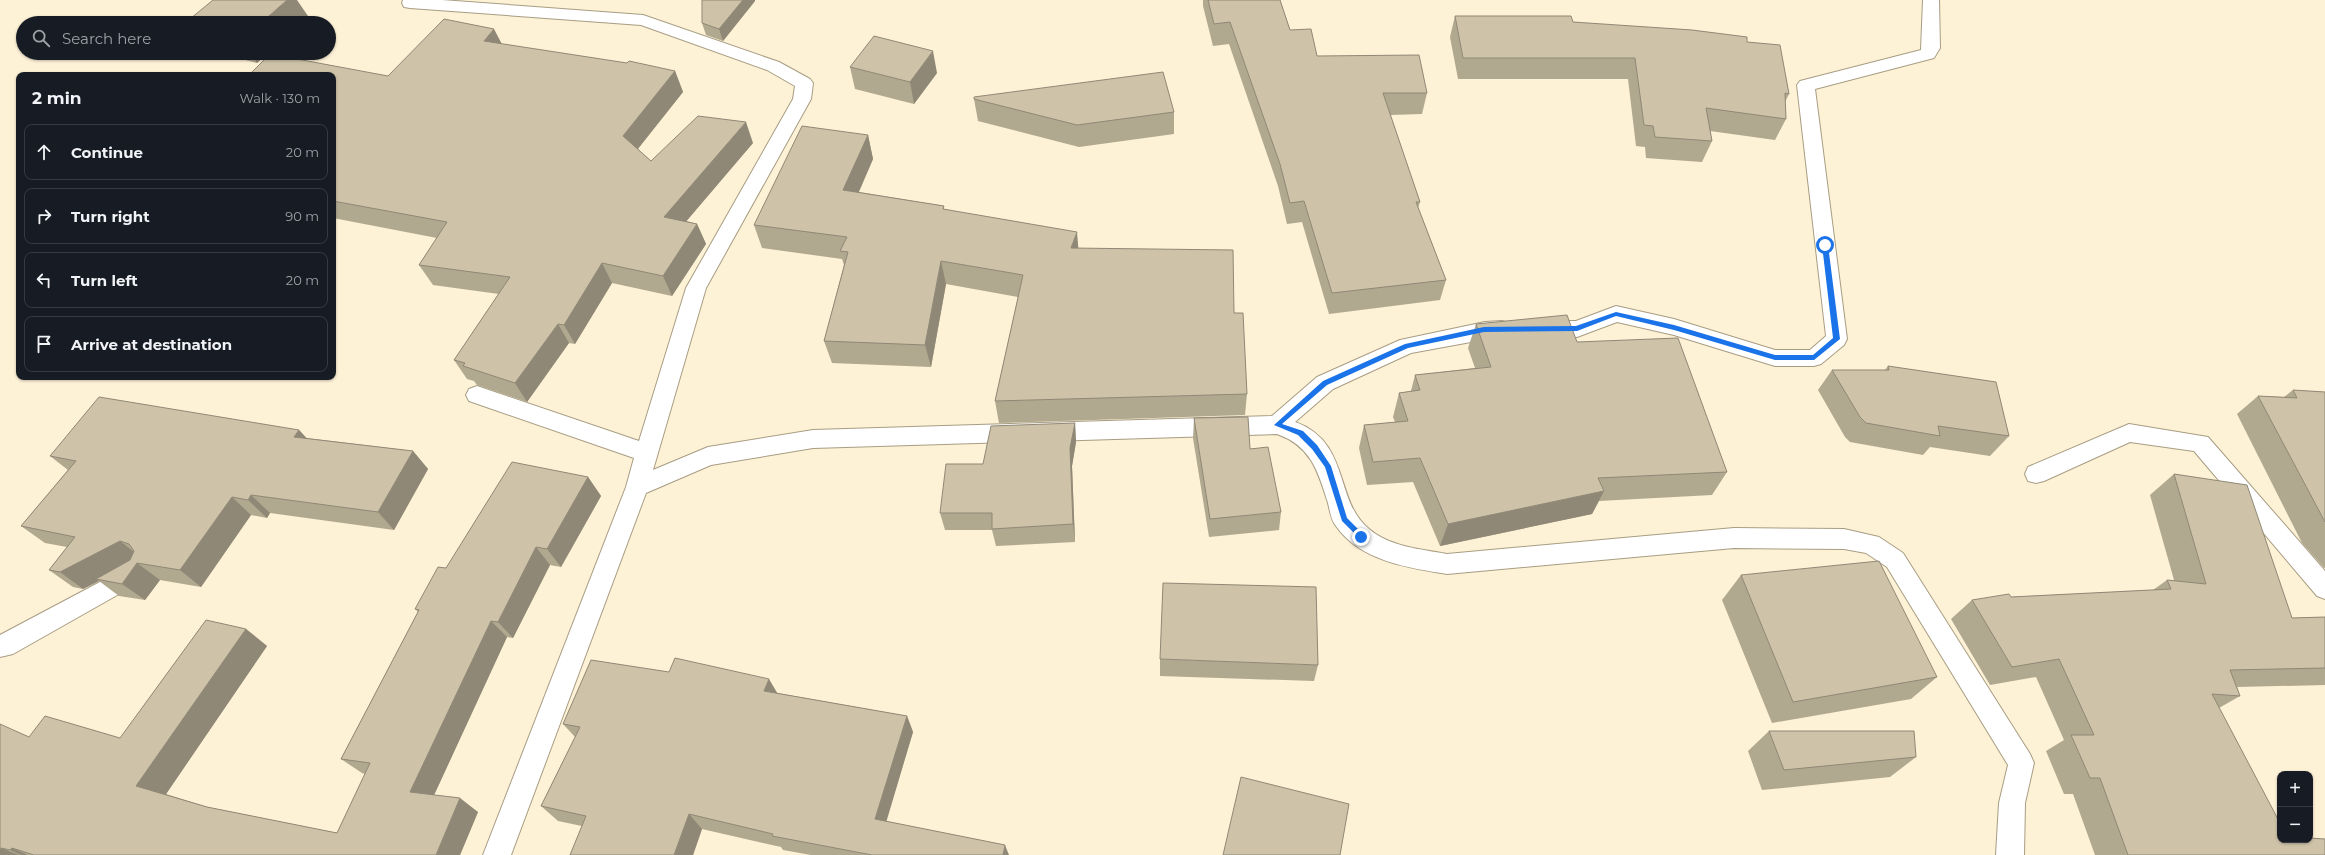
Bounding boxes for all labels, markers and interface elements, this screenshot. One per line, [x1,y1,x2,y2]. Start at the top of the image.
search box [16,16,336,60]
icon: search [30,27,52,49]
text: Search here [62,29,151,48]
text: 2 min [32,88,82,108]
text: Walk · 130 m [239,90,320,106]
icon: ahead [33,141,55,163]
text: Continue [71,143,143,162]
text: 20 m [286,144,319,160]
icon: right [33,205,55,227]
text: Turn right [71,207,150,226]
text: 90 m [285,208,319,224]
route start [1816,236,1834,254]
icon: left [33,269,55,291]
text: Turn left [71,271,138,290]
text: 20 m [286,272,319,288]
icon: arrive [33,333,55,355]
text: Arrive at destination [71,335,232,354]
route end [1352,528,1370,546]
map controls [2277,771,2313,843]
button: + [2277,771,2313,807]
button: − [2277,807,2313,843]

